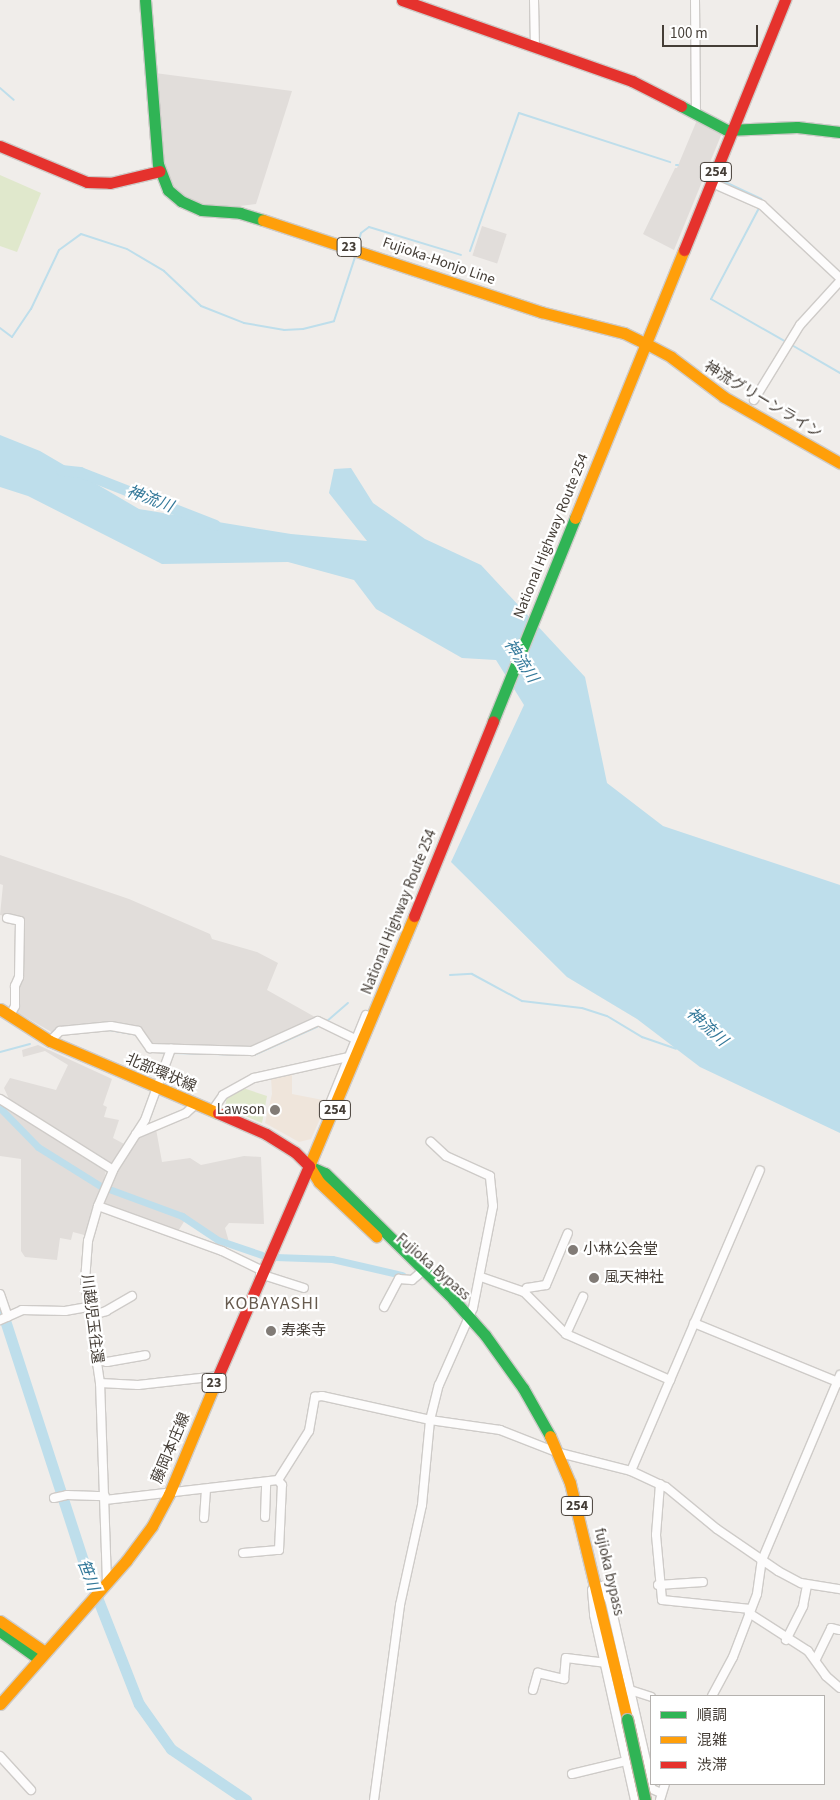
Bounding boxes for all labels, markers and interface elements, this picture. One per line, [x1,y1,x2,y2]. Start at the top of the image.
scale bar [665,15,761,47]
text: 100 m [670,23,708,44]
road number: 254 [700,160,732,183]
street label: Fujioka-Honjo Line [380,233,498,289]
road number: 23 [336,236,362,258]
street label: 神流グリーンライン [701,358,825,442]
street label: National Highway Route 254 [510,451,592,621]
water label: 神流川 [124,481,176,517]
water label: 神流川 [500,636,542,686]
street label: National Highway Route 254 [358,827,440,997]
water label: 神流川 [683,1004,731,1050]
street label: 北部環状線 [123,1050,199,1096]
road number: 254 [319,1098,351,1122]
place label: Lawson [217,1101,265,1119]
marker: Lawson [269,1104,281,1116]
street label: Fujioka Bypass [392,1230,474,1304]
place label: 小林公会堂 [583,1241,658,1259]
marker: 小林公会堂 [567,1244,579,1256]
place label: 風天神社 [604,1269,664,1287]
marker: 風天神社 [588,1272,600,1284]
street label: 川越児玉往還 [78,1273,106,1365]
district label: KOBAYASHI [223,1293,321,1315]
place label: 寿楽寺 [281,1322,326,1340]
marker: 寿楽寺 [265,1325,277,1337]
road number: 23 [202,1372,226,1395]
street label: 藤岡本庄線 [148,1410,194,1486]
road number: 254 [561,1494,593,1518]
street label: fujioka bypass [590,1526,628,1618]
water label: 笹川 [73,1557,103,1593]
legend [650,1695,825,1785]
text: 順調 [697,1705,727,1726]
text: 混雑 [697,1730,727,1751]
text: 渋滞 [697,1755,727,1776]

